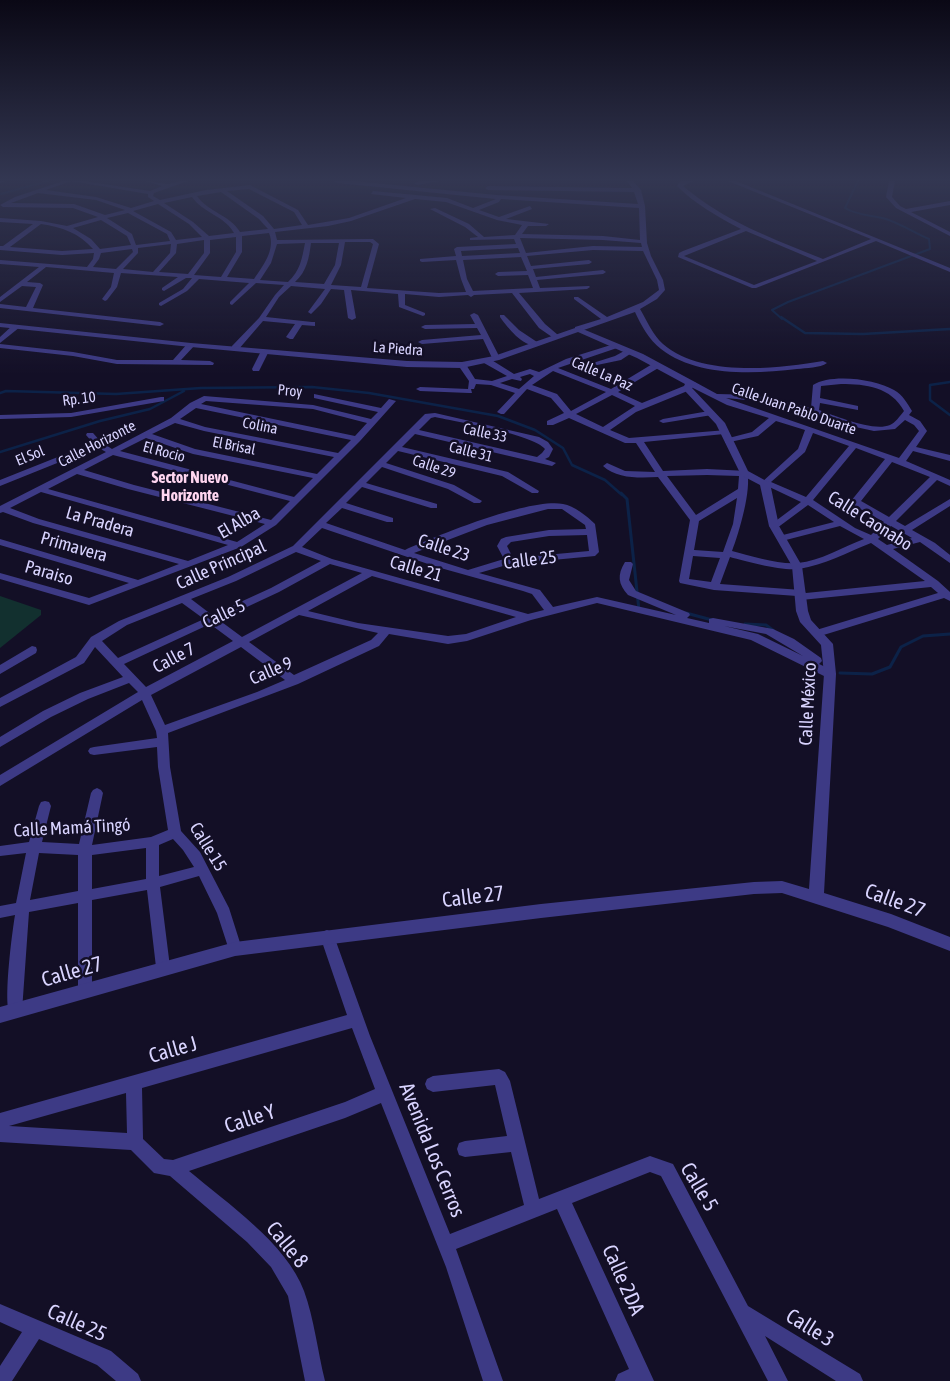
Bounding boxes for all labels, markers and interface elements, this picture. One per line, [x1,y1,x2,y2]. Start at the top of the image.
street label: La Piedra [372,338,424,360]
street label: Calle La Paz [569,353,635,395]
street label: Calle Juan Pablo Duarte [729,379,859,439]
street label: Proy [277,381,303,401]
street label: Rp. 10 [61,388,97,410]
street label: Colina [241,414,279,438]
street label: Calle Horizonte [55,417,139,471]
street label: Calle 33 [461,420,509,446]
street label: El Brisal [211,433,257,459]
street label: El Rocio [141,438,187,466]
street label: Calle 31 [447,438,495,466]
street label: El Sol [13,442,47,470]
street label: Calle 29 [410,452,458,482]
district label: Sector Nuevo Horizonte [152,468,228,506]
street label: Calle Caonabo [824,487,916,555]
street label: La Pradera [63,502,137,542]
street label: El Alba [214,502,264,544]
street label: Primavera [38,527,110,567]
street label: Calle 23 [415,529,473,567]
street label: Calle Principal [173,536,269,594]
street label: Calle 25 [502,546,558,574]
street label: Calle 21 [387,551,445,587]
street label: Paraiso [22,556,76,590]
street label: Calle 5 [199,595,249,633]
street label: Calle 7 [149,638,199,678]
street label: Calle 9 [246,652,296,690]
street label: Calle México [795,662,821,746]
street label: Calle Mamá Tingó [13,814,131,842]
street label: Calle 15 [185,819,231,875]
street label: Calle 27 [861,879,929,923]
street label: Calle 27 [441,881,505,913]
street label: Calle 27 [39,951,105,993]
street label: Calle J [146,1031,200,1069]
street label: Avenida Los Cerros [394,1079,470,1221]
street label: Calle Y [221,1099,279,1139]
street label: Calle 5 [675,1158,723,1216]
street label: Calle 8 [261,1217,313,1273]
street label: Calle 2DA [596,1241,650,1319]
street label: Calle 25 [43,1299,111,1347]
street label: Calle 3 [781,1303,839,1353]

